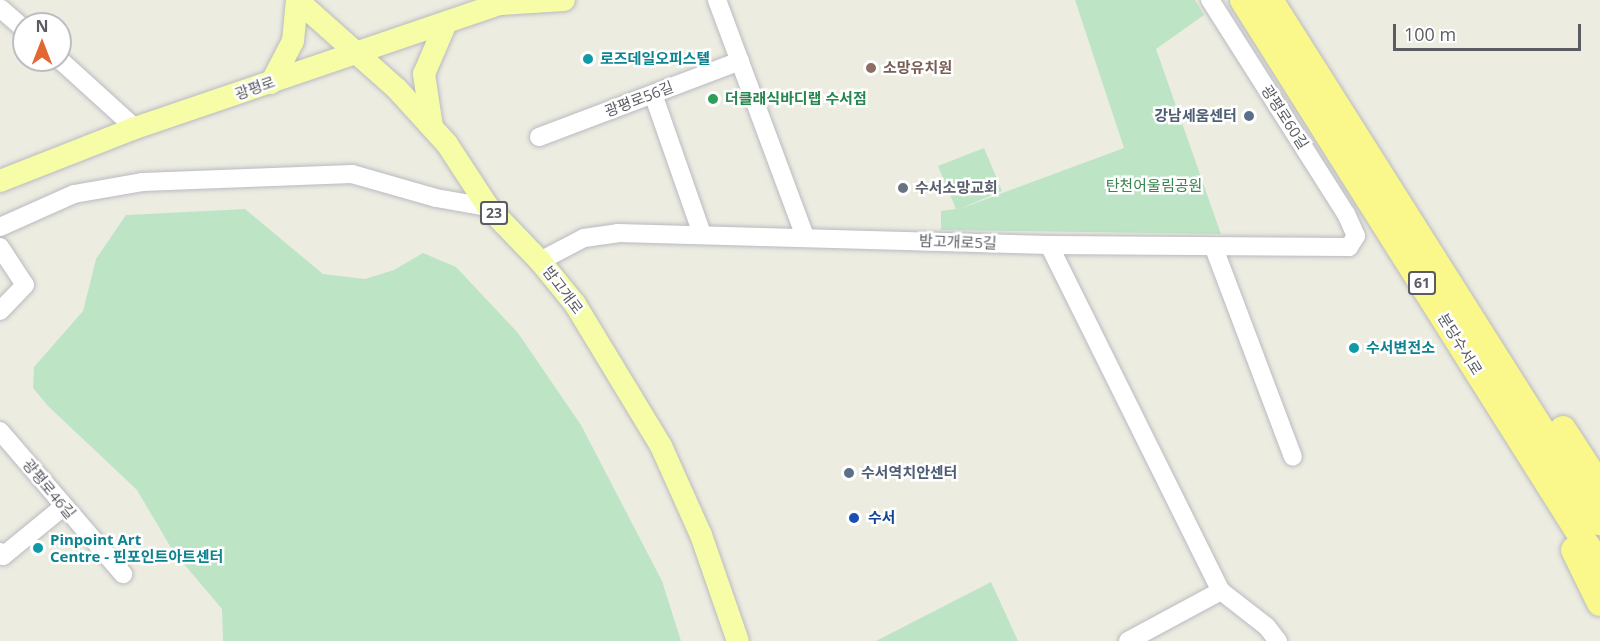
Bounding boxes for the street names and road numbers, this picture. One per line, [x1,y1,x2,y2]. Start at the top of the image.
street label: 광평로 [232,72,278,104]
street label: 광평로56길 [602,78,676,120]
street label: 광평로60길 [1258,82,1312,152]
road number: 23 [479,202,509,224]
street label: 밤고개로5길 [919,232,997,252]
street label: 밤고개로 [539,263,587,317]
road number: 61 [1407,272,1437,294]
street label: 분당수서로 [1434,310,1486,378]
street label: 광평로46길 [19,456,79,522]

